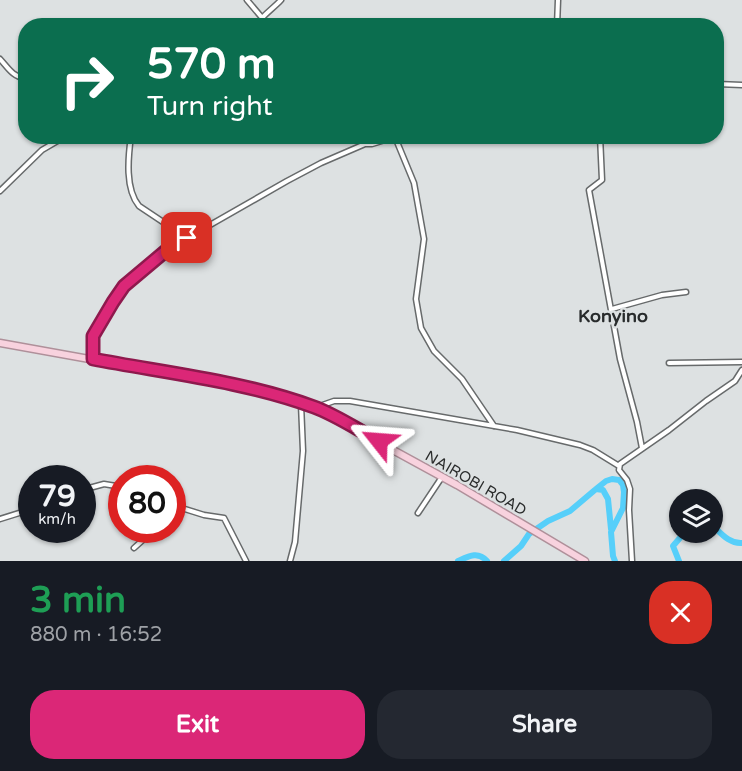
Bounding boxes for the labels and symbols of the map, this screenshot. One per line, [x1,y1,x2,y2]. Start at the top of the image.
pin [161,212,212,263]
district label: Konyino [578,305,648,327]
position arrow [347,409,411,473]
street label: NAIROBI ROAD [422,447,530,519]
speed limit sign: 80 [108,465,186,543]

